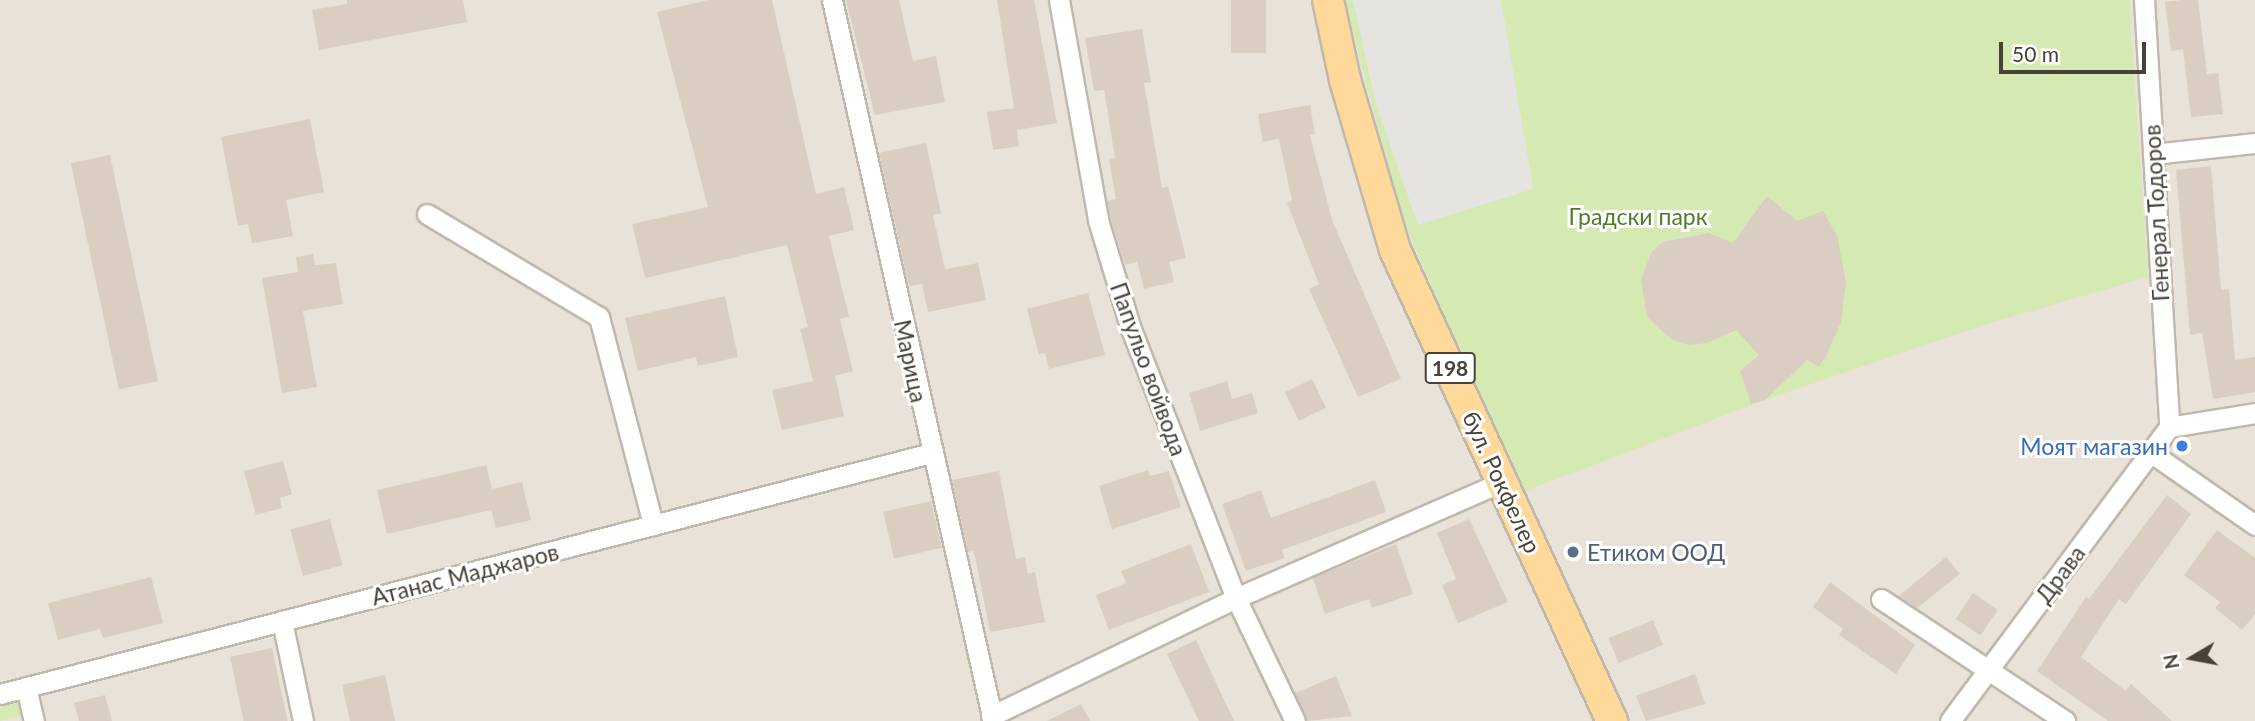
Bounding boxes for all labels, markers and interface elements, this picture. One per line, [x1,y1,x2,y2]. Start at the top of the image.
scale bar [2003,28,2150,72]
text: 50 m [2012,41,2059,66]
street label: Генерал Тодоров [2138,124,2174,302]
park label: Градски парк [1568,202,1708,230]
street label: Папульо войвода [1105,279,1193,459]
street label: Марица [889,317,933,405]
road number: 198 [1424,350,1476,386]
street label: бул. Рокфелер [1457,407,1547,557]
place label: Моят магазин [2020,432,2168,460]
marker: Моят магазин [2174,438,2190,454]
street label: Атанас Маджаров [369,537,561,611]
place label: Етиком ООД [1587,538,1725,566]
street label: Драва [2029,540,2091,608]
marker: Етиком ООД [1565,544,1581,560]
north arrow [2157,623,2227,693]
text: N [2158,653,2183,671]

